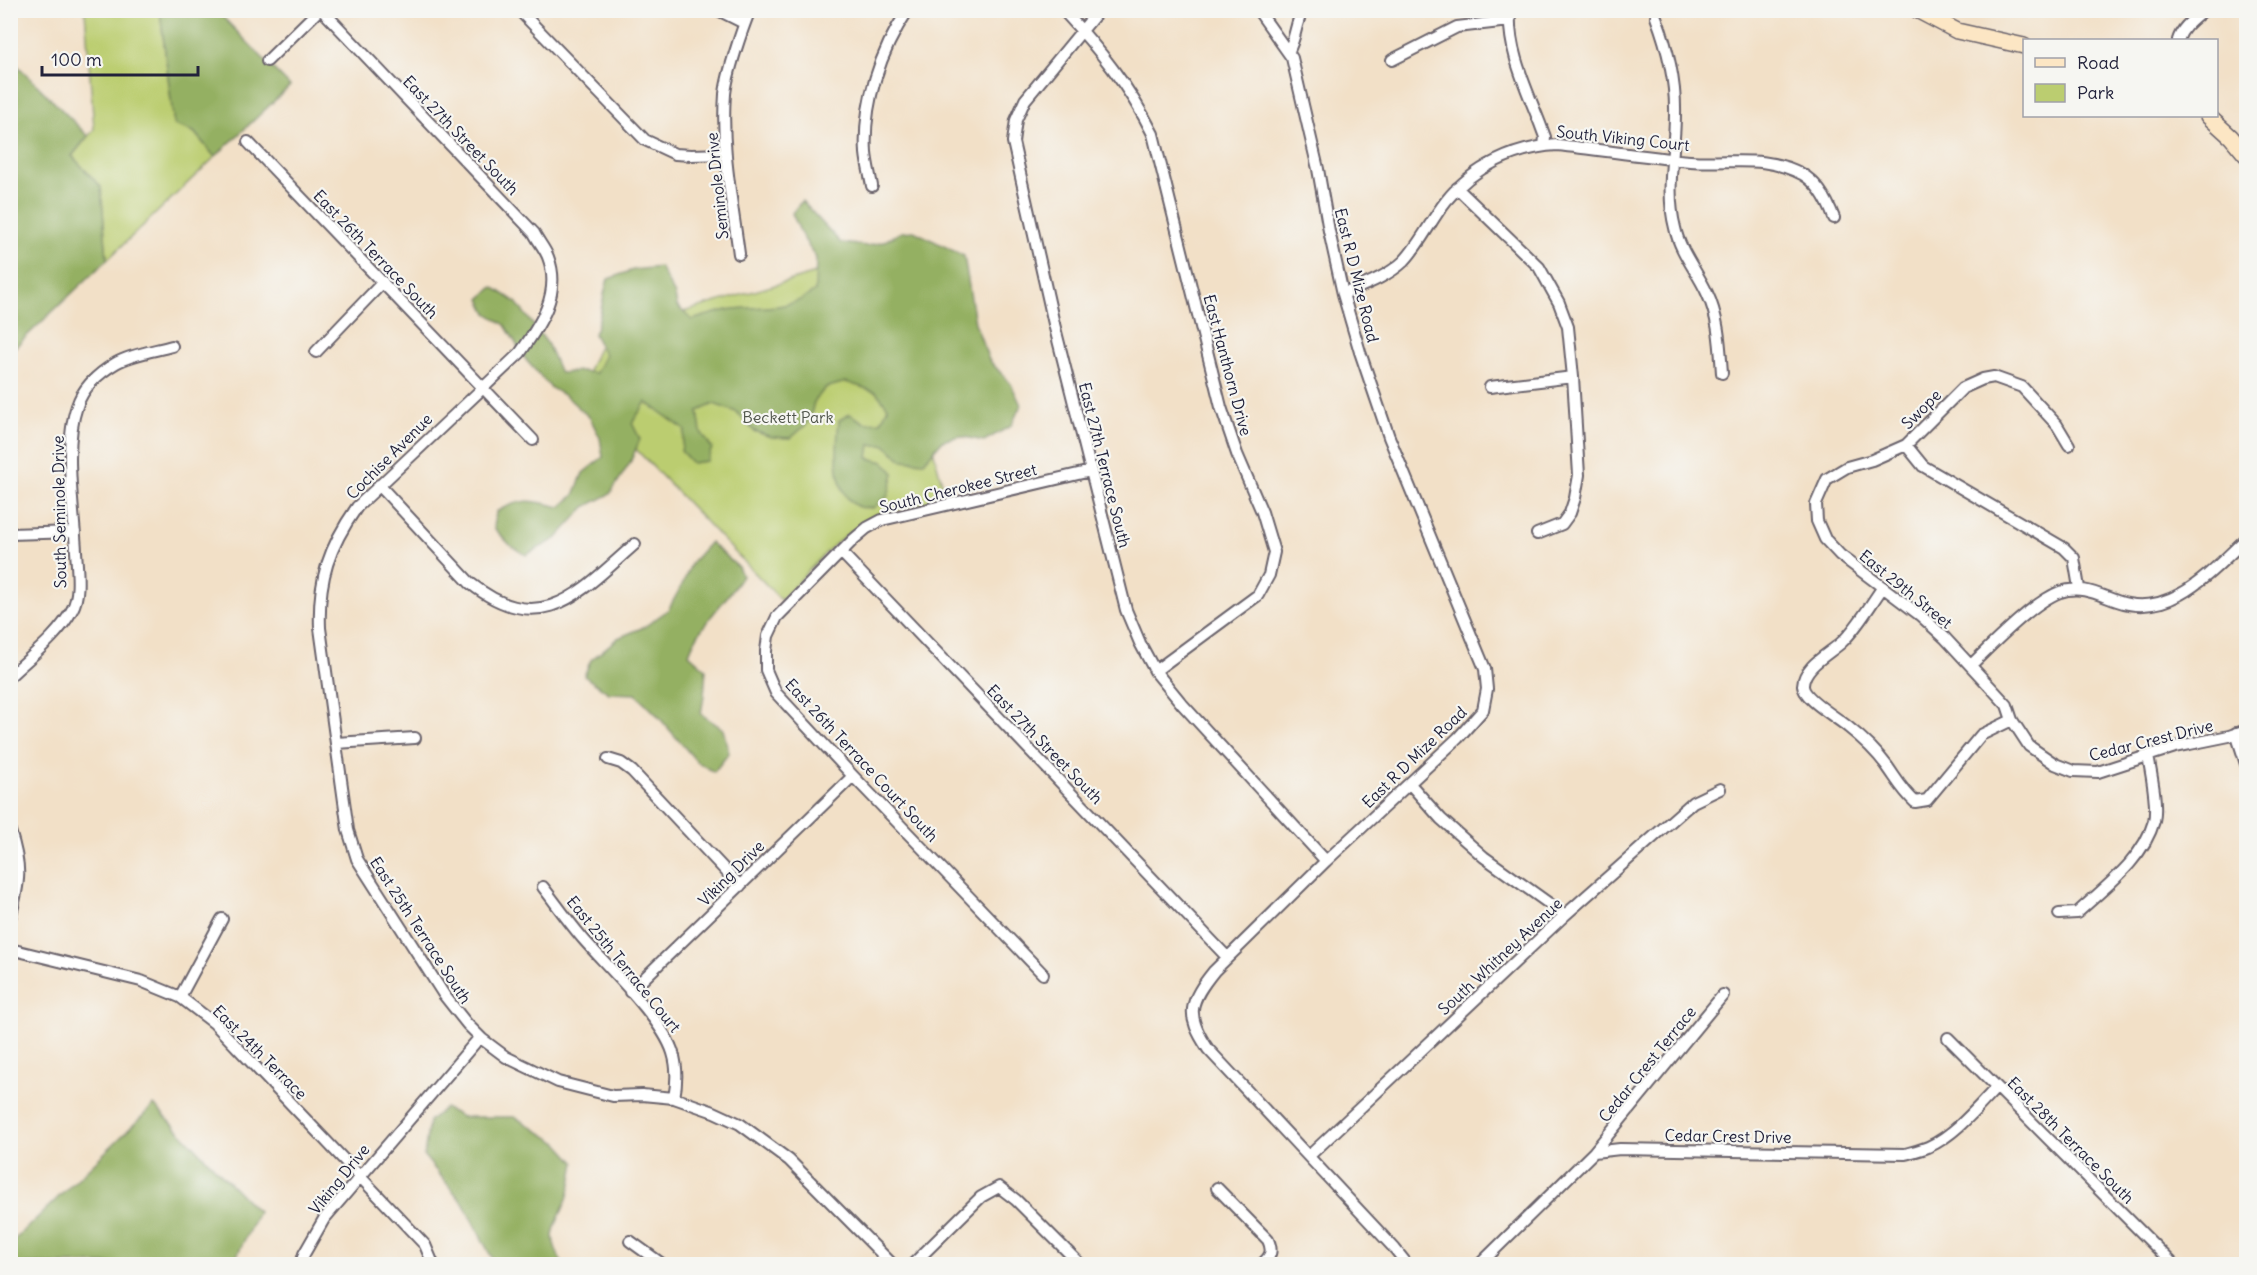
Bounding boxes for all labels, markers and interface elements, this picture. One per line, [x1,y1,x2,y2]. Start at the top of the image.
scale bar [42,39,198,77]
legend [2023,39,2218,117]
text: 100 m [51,48,102,71]
text: Road [2077,51,2120,74]
street label: East 27th Street South [399,71,523,199]
text: Park [2077,81,2114,104]
street label: South Viking Court [1556,121,1691,155]
street label: Seminole Drive [701,132,733,240]
street label: East 26th Terrace South [309,185,443,323]
street label: East R D Mize Road [1331,206,1383,344]
street label: East Hanthorn Drive [1199,292,1257,438]
street label: East 27th Terrace South [1075,380,1135,550]
street label: Swope [1897,385,1945,433]
park label: Beckett Park [742,407,834,427]
street label: Cochise Avenue [342,409,436,503]
street label: South Seminole Drive [48,435,70,589]
street label: South Cherokee Street [877,459,1039,517]
street label: East 29th Street [1855,545,1957,633]
street label: East 26th Terrace Court South [781,674,943,846]
street label: East 27th Street South [983,680,1107,808]
street label: East R D Mize Road [1358,702,1470,812]
street label: Cedar Crest Drive [2087,715,2215,765]
street label: Viking Drive [694,836,768,910]
street label: East 25th Terrace South [366,853,476,1007]
street label: East 25th Terrace Court [563,892,686,1037]
street label: South Whitney Avenue [1434,893,1566,1019]
street label: East 24th Terrace [209,1001,311,1103]
street label: Cedar Crest Terrace [1594,1002,1700,1126]
street label: East 28th Terrace South [2003,1072,2139,1208]
street label: Cedar Crest Drive [1664,1125,1792,1147]
street label: Viking Drive [304,1140,374,1218]

